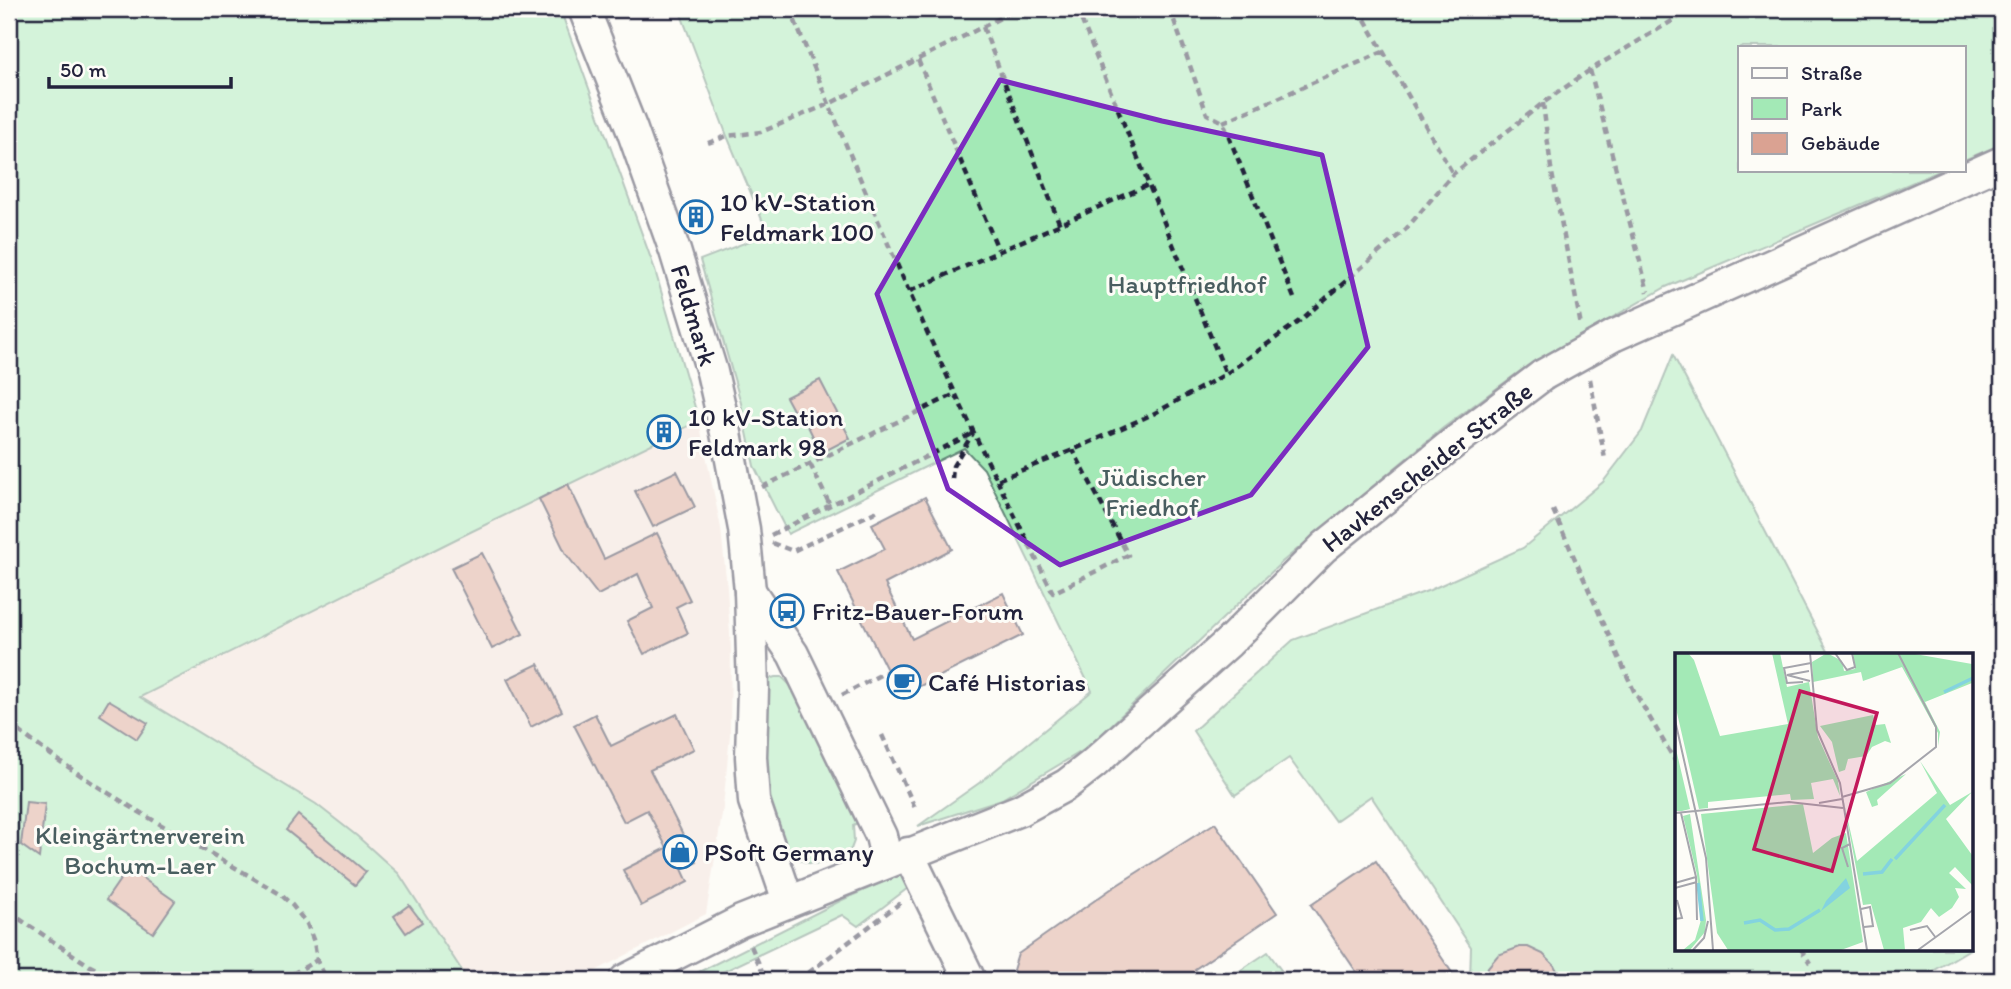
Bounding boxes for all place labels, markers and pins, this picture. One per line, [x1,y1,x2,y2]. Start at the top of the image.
place label: 10 kV-Station Feldmark 100 [720,186,876,248]
building icon: 10 kV-Station Feldmark 100 [677,198,715,236]
place label: 10 kV-Station Feldmark 98 [688,401,844,463]
building icon: 10 kV-Station Feldmark 98 [645,413,683,451]
bus stop icon: Fritz-Bauer-Forum [768,592,806,630]
place label: Fritz-Bauer-Forum [812,595,1024,627]
cafe icon: Café Historias [885,663,923,701]
place label: Café Historias [928,666,1086,698]
shop icon: PSoft Germany [661,833,699,871]
place label: PSoft Germany [704,836,874,868]

